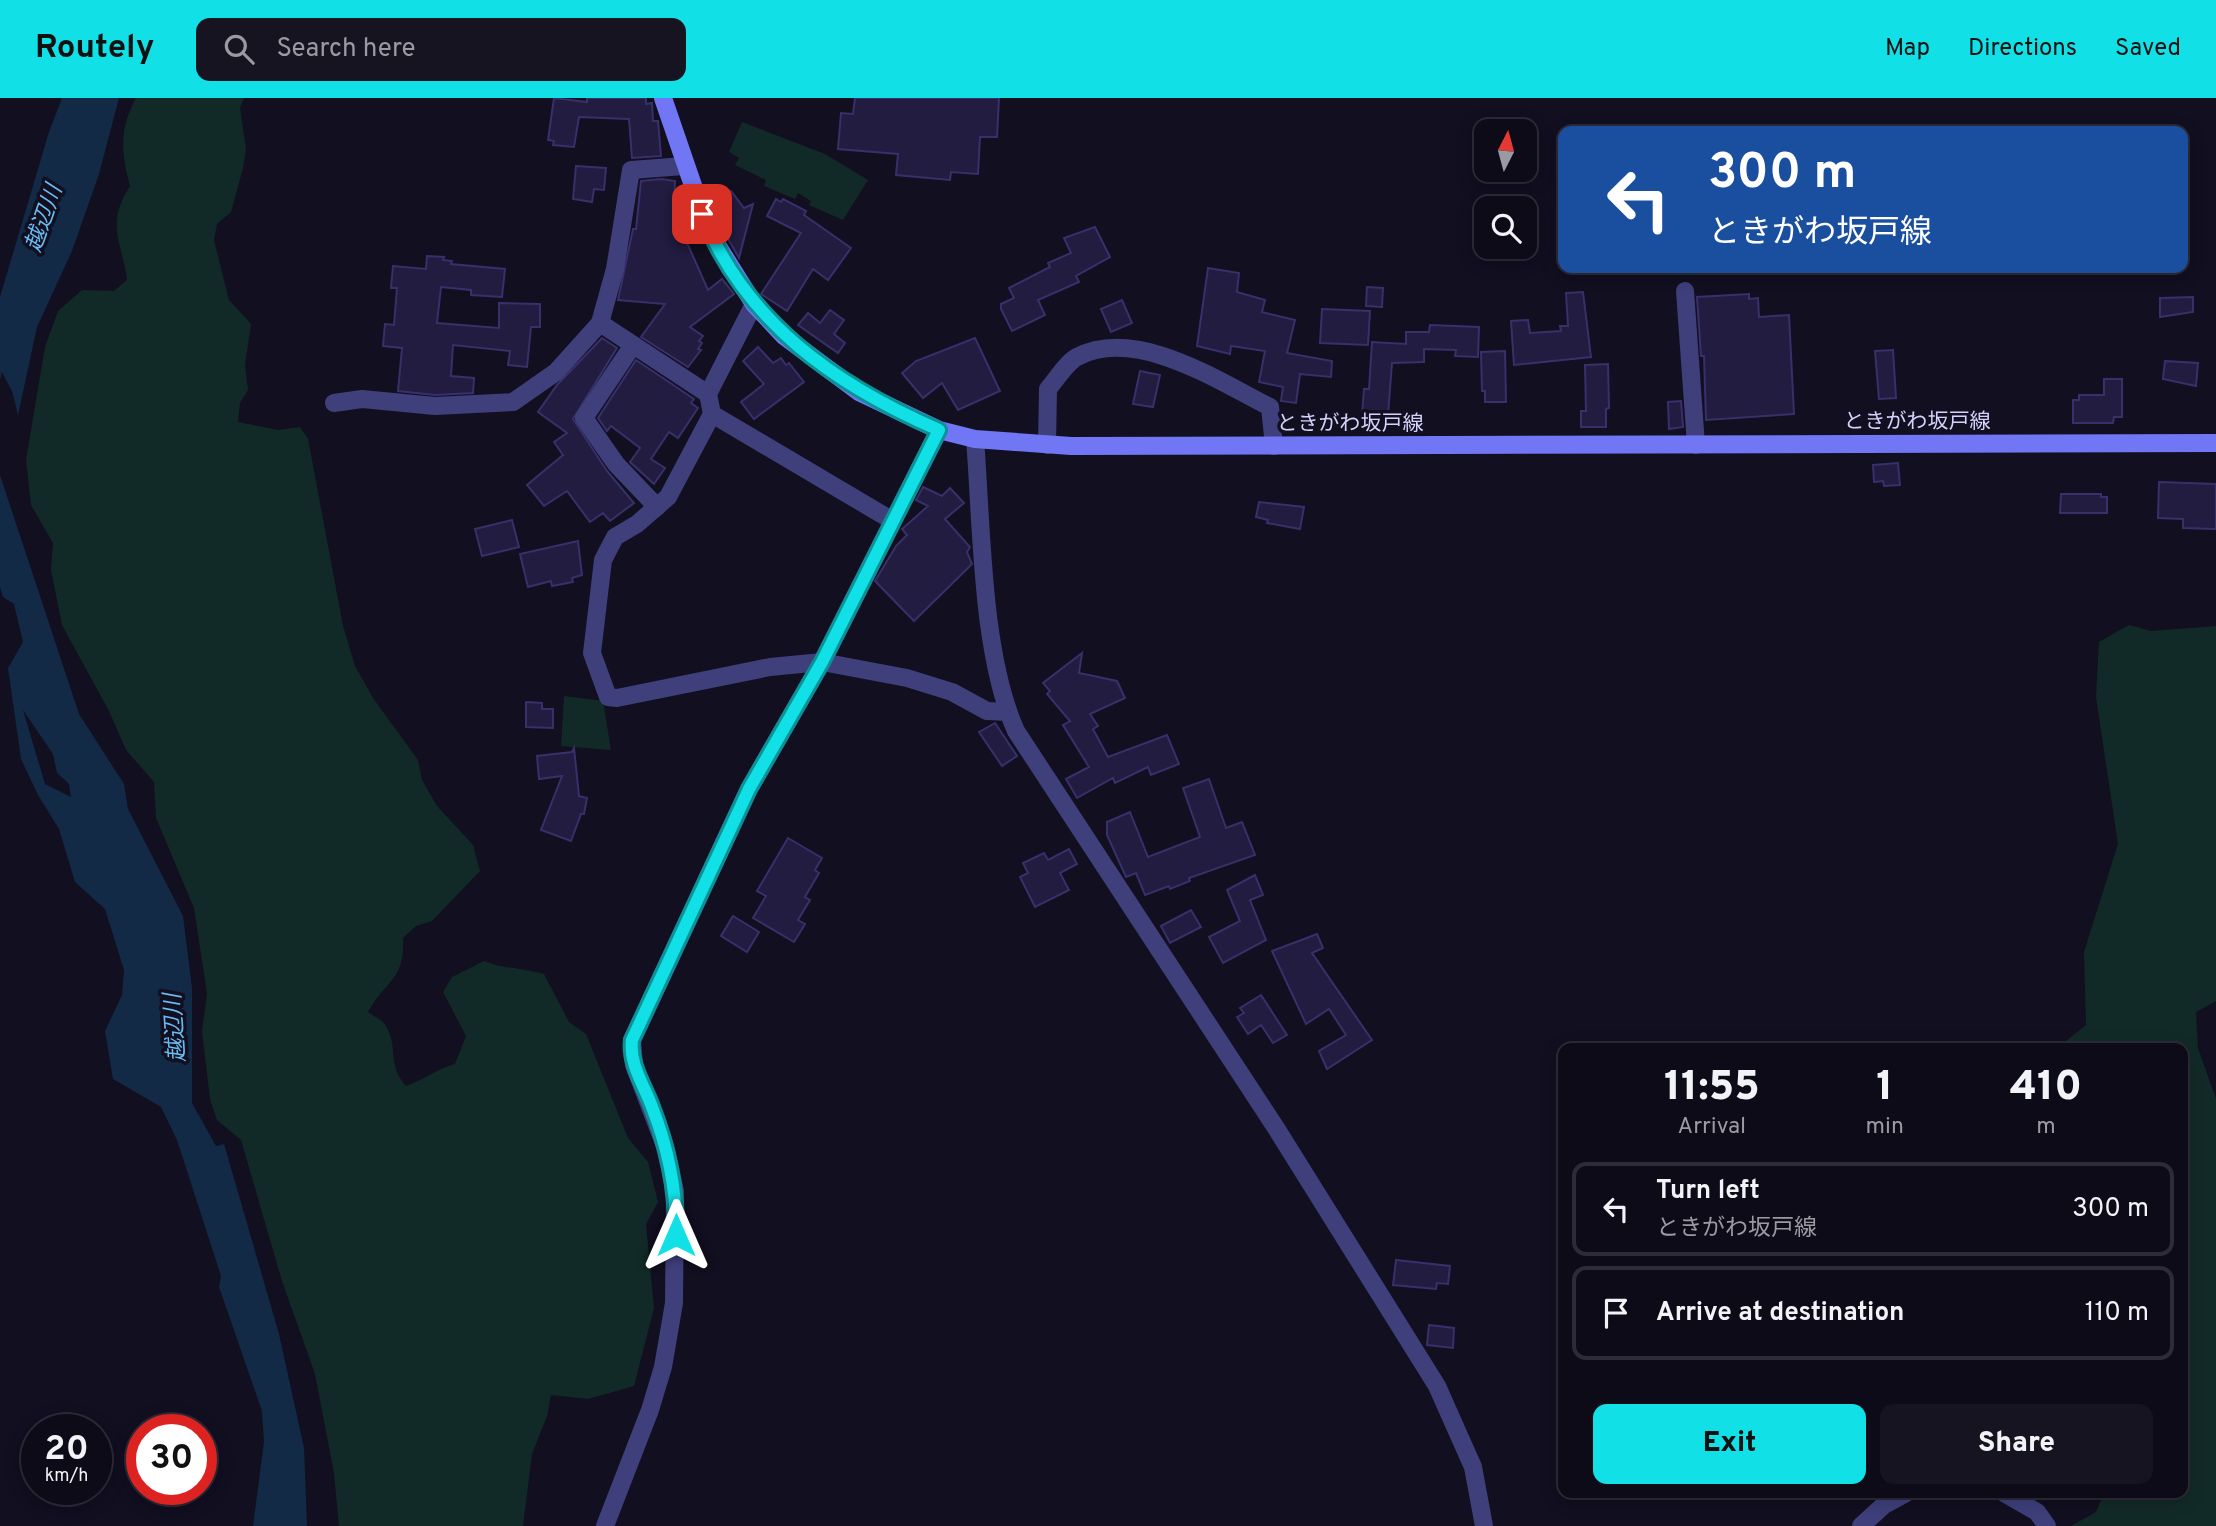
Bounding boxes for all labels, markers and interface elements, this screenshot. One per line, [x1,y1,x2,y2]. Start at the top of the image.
search box [196,18,686,81]
text: Routely [35,28,154,70]
icon: search [220,30,258,68]
text: Search here [276,33,415,66]
text: Map [1885,34,1930,64]
text: Directions [1968,34,2077,64]
text: Saved [2115,34,2181,64]
north arrow [1474,119,1536,182]
map controls [1474,119,1537,259]
text: 300 m [1708,144,1856,206]
icon: left [1593,154,1684,245]
water label: 越辺川 [20,179,71,256]
pin [672,184,732,244]
icon: arrive [683,195,721,233]
button: search [1474,196,1537,259]
text: ときがわ坂戸線 [1708,214,1932,254]
street label: ときがわ坂戸線 [1844,409,1991,436]
street label: ときがわ坂戸線 [1277,411,1424,438]
water label: 越辺川 [159,989,193,1063]
text: 11:55 [1664,1062,1760,1115]
text: 1 [1876,1062,1893,1115]
text: 410 [2010,1062,2082,1115]
text: Arrival [1678,1113,1746,1142]
text: min [1866,1113,1904,1142]
text: m [2036,1113,2056,1142]
text: Turn left [1656,1175,1760,1208]
icon: left [1597,1190,1635,1228]
text: 300 m [2072,1193,2149,1226]
position arrow [639,1198,713,1272]
text: ときがわ坂戸線 [1656,1215,1817,1244]
icon: arrive [1597,1294,1635,1332]
text: Arrive at destination [1656,1297,1904,1330]
text: 110 m [2085,1297,2149,1330]
button: Exit [1593,1404,1866,1484]
button: Share [1880,1404,2153,1484]
speed limit sign: 30 [126,1414,217,1505]
text: 20 [44,1428,89,1472]
text: km/h [45,1465,88,1488]

